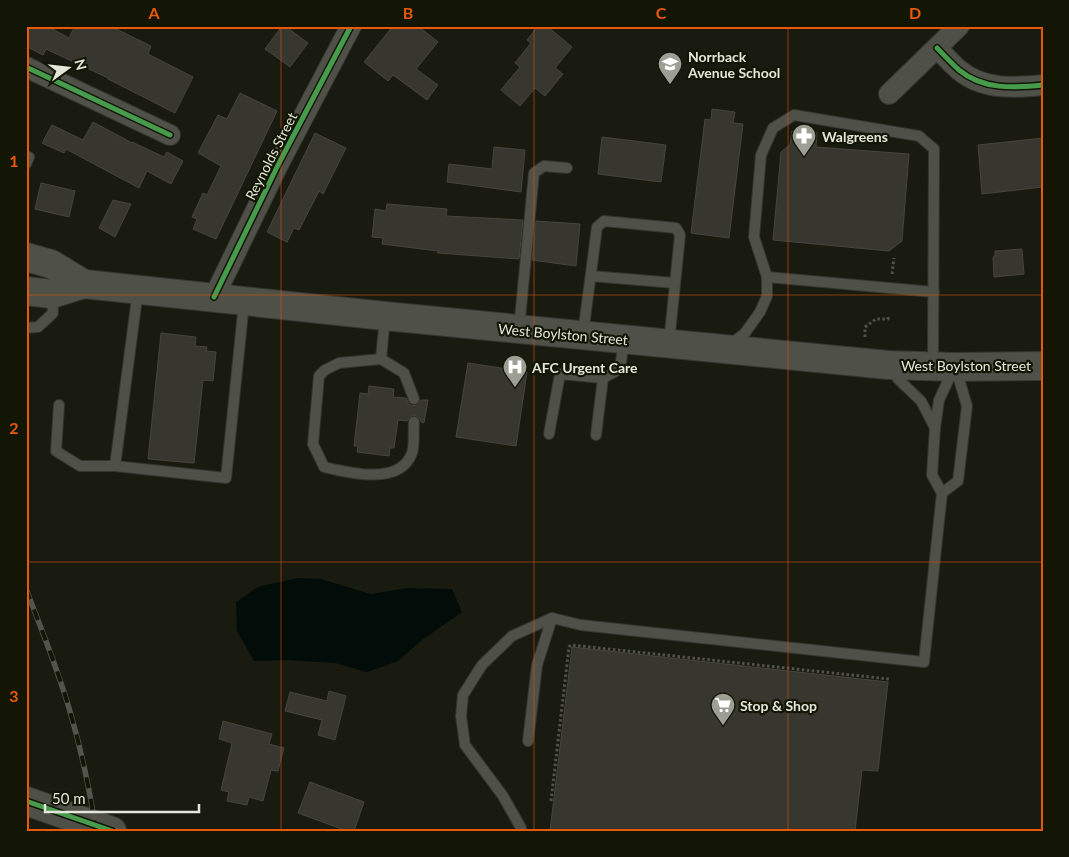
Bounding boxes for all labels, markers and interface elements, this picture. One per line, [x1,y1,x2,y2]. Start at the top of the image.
text: A [147,3,160,22]
text: B [403,3,413,22]
text: C [656,3,667,22]
text: D [909,3,921,22]
north arrow [42,42,92,92]
place label: Norrback Avenue School [687,48,780,81]
school or university icon: Norrback Avenue School [657,51,683,85]
text: N [71,57,91,72]
street label: Reynolds Street [242,109,300,203]
pharmacy icon: Walgreens [791,123,817,157]
place label: Walgreens [822,128,888,145]
text: 1 [9,151,19,170]
street label: West Boylston Street [497,320,629,348]
hospital icon: AFC Urgent Care [502,354,528,388]
street label: West Boylston Street [901,357,1031,374]
place label: AFC Urgent Care [531,359,638,376]
text: 2 [9,418,19,437]
text: 3 [9,686,19,705]
supermarket icon: Stop & Shop [710,692,736,726]
place label: Stop & Shop [740,697,817,714]
scale bar [45,782,199,814]
text: 50 m [52,789,86,807]

